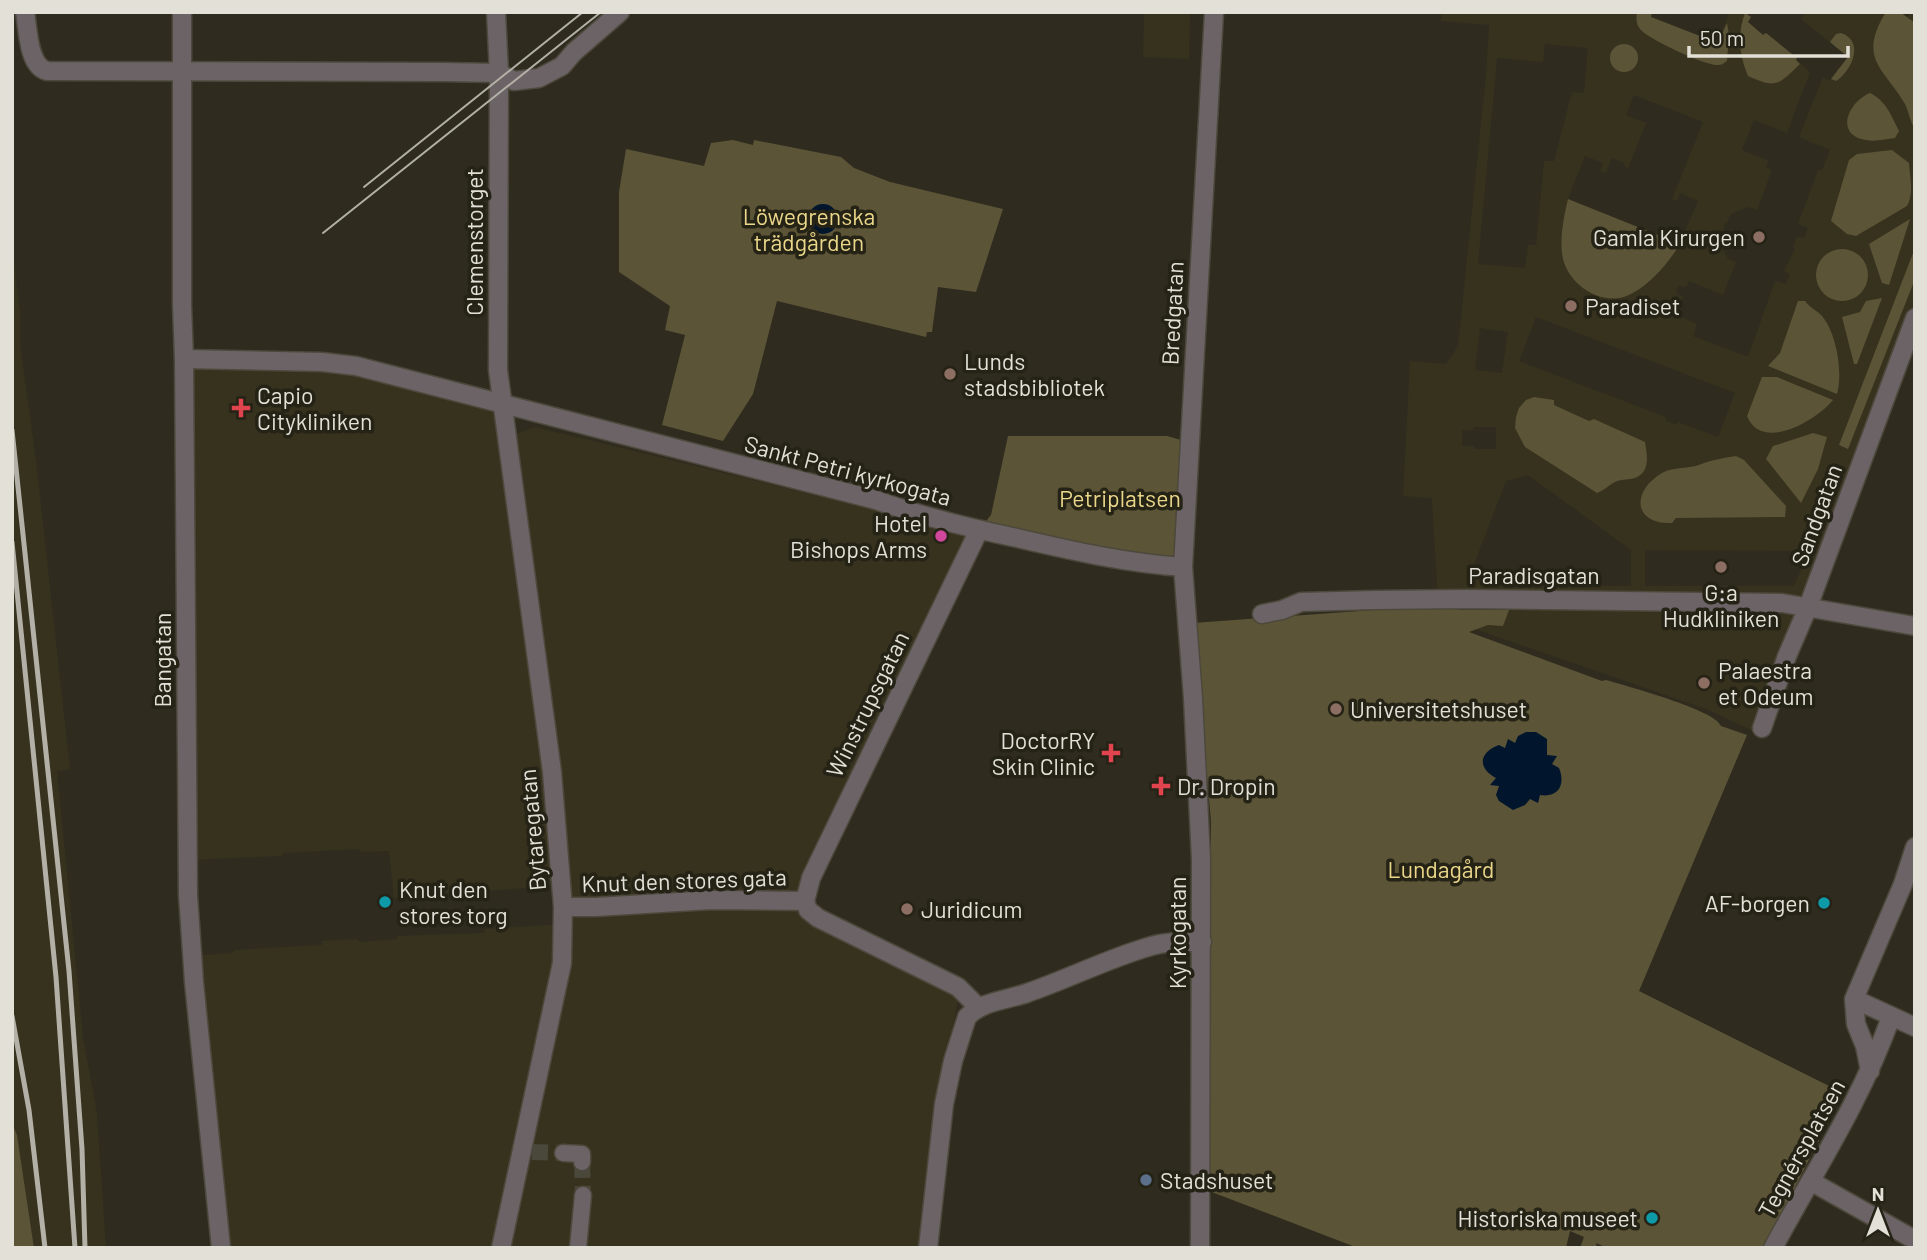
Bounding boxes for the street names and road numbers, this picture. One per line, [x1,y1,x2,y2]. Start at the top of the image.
street label: Clemenstorget [460,168,488,316]
street label: Bredgatan [1155,260,1189,366]
street label: Sankt Petri kyrkogata [742,429,954,511]
street label: Sandgatan [1785,460,1847,570]
street label: Paradisgatan [1468,561,1600,589]
street label: Bangatan [148,613,176,707]
street label: Winstrupsgatan [820,626,914,782]
street label: Bytaregatan [513,768,551,892]
street label: Knut den stores gata [581,862,787,898]
street label: Kyrkogatan [1163,877,1191,989]
street label: Tegnérsplatsen [1752,1074,1850,1222]

